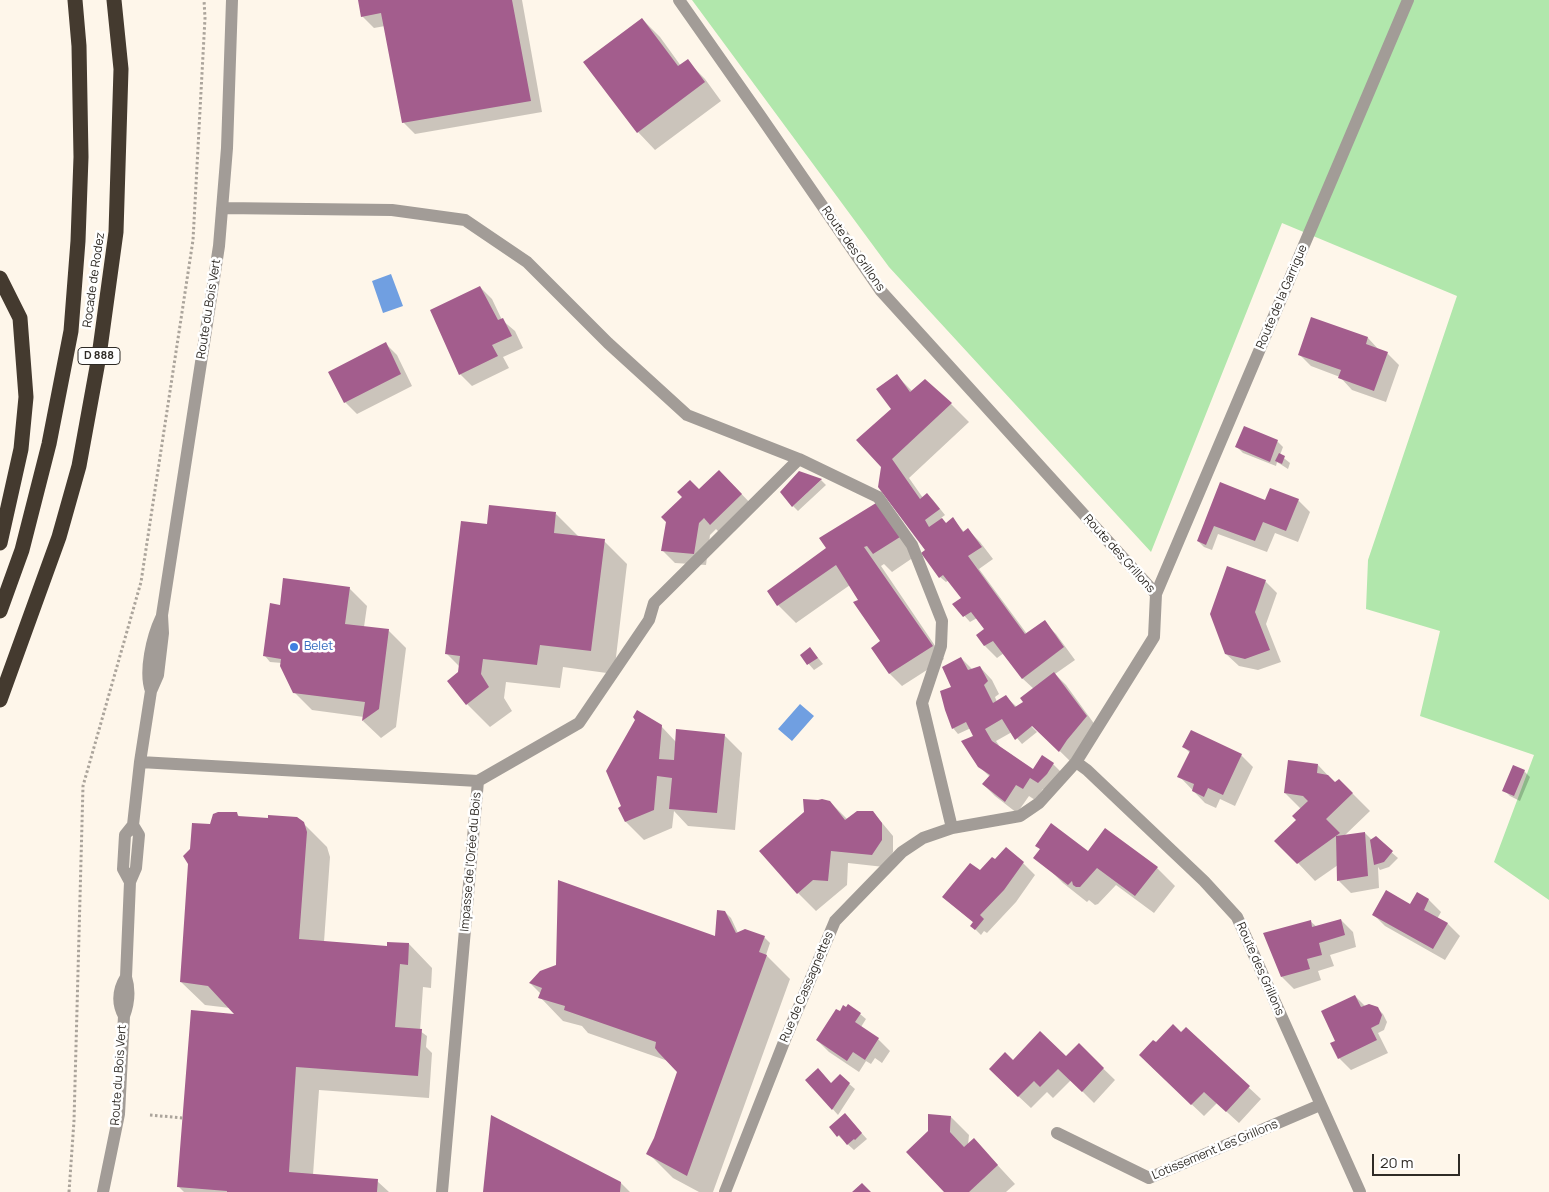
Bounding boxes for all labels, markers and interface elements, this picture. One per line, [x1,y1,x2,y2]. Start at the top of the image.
street label: Route des Grillons [818,204,888,294]
street label: Rocade de Rodez [80,231,108,329]
street label: Route de la Garrigue [1253,243,1311,351]
street label: Route du Bois Vert [194,258,224,360]
road number: D 888 [78,348,120,364]
street label: Route des Grillons [1080,512,1158,596]
place label: Belet [304,640,333,654]
marker: Belet [288,641,300,653]
street label: Impasse de l'Orée du Bois [458,792,484,932]
street label: Route des Grillons [1233,920,1287,1018]
street label: Rue de Cassagnettes [777,930,837,1044]
street label: Route du Bois Vert [108,1024,130,1126]
street label: Lotissement Les Grillons [1150,1117,1280,1183]
scale bar [1374,1144,1462,1176]
text: 20 m [1380,1152,1413,1173]

